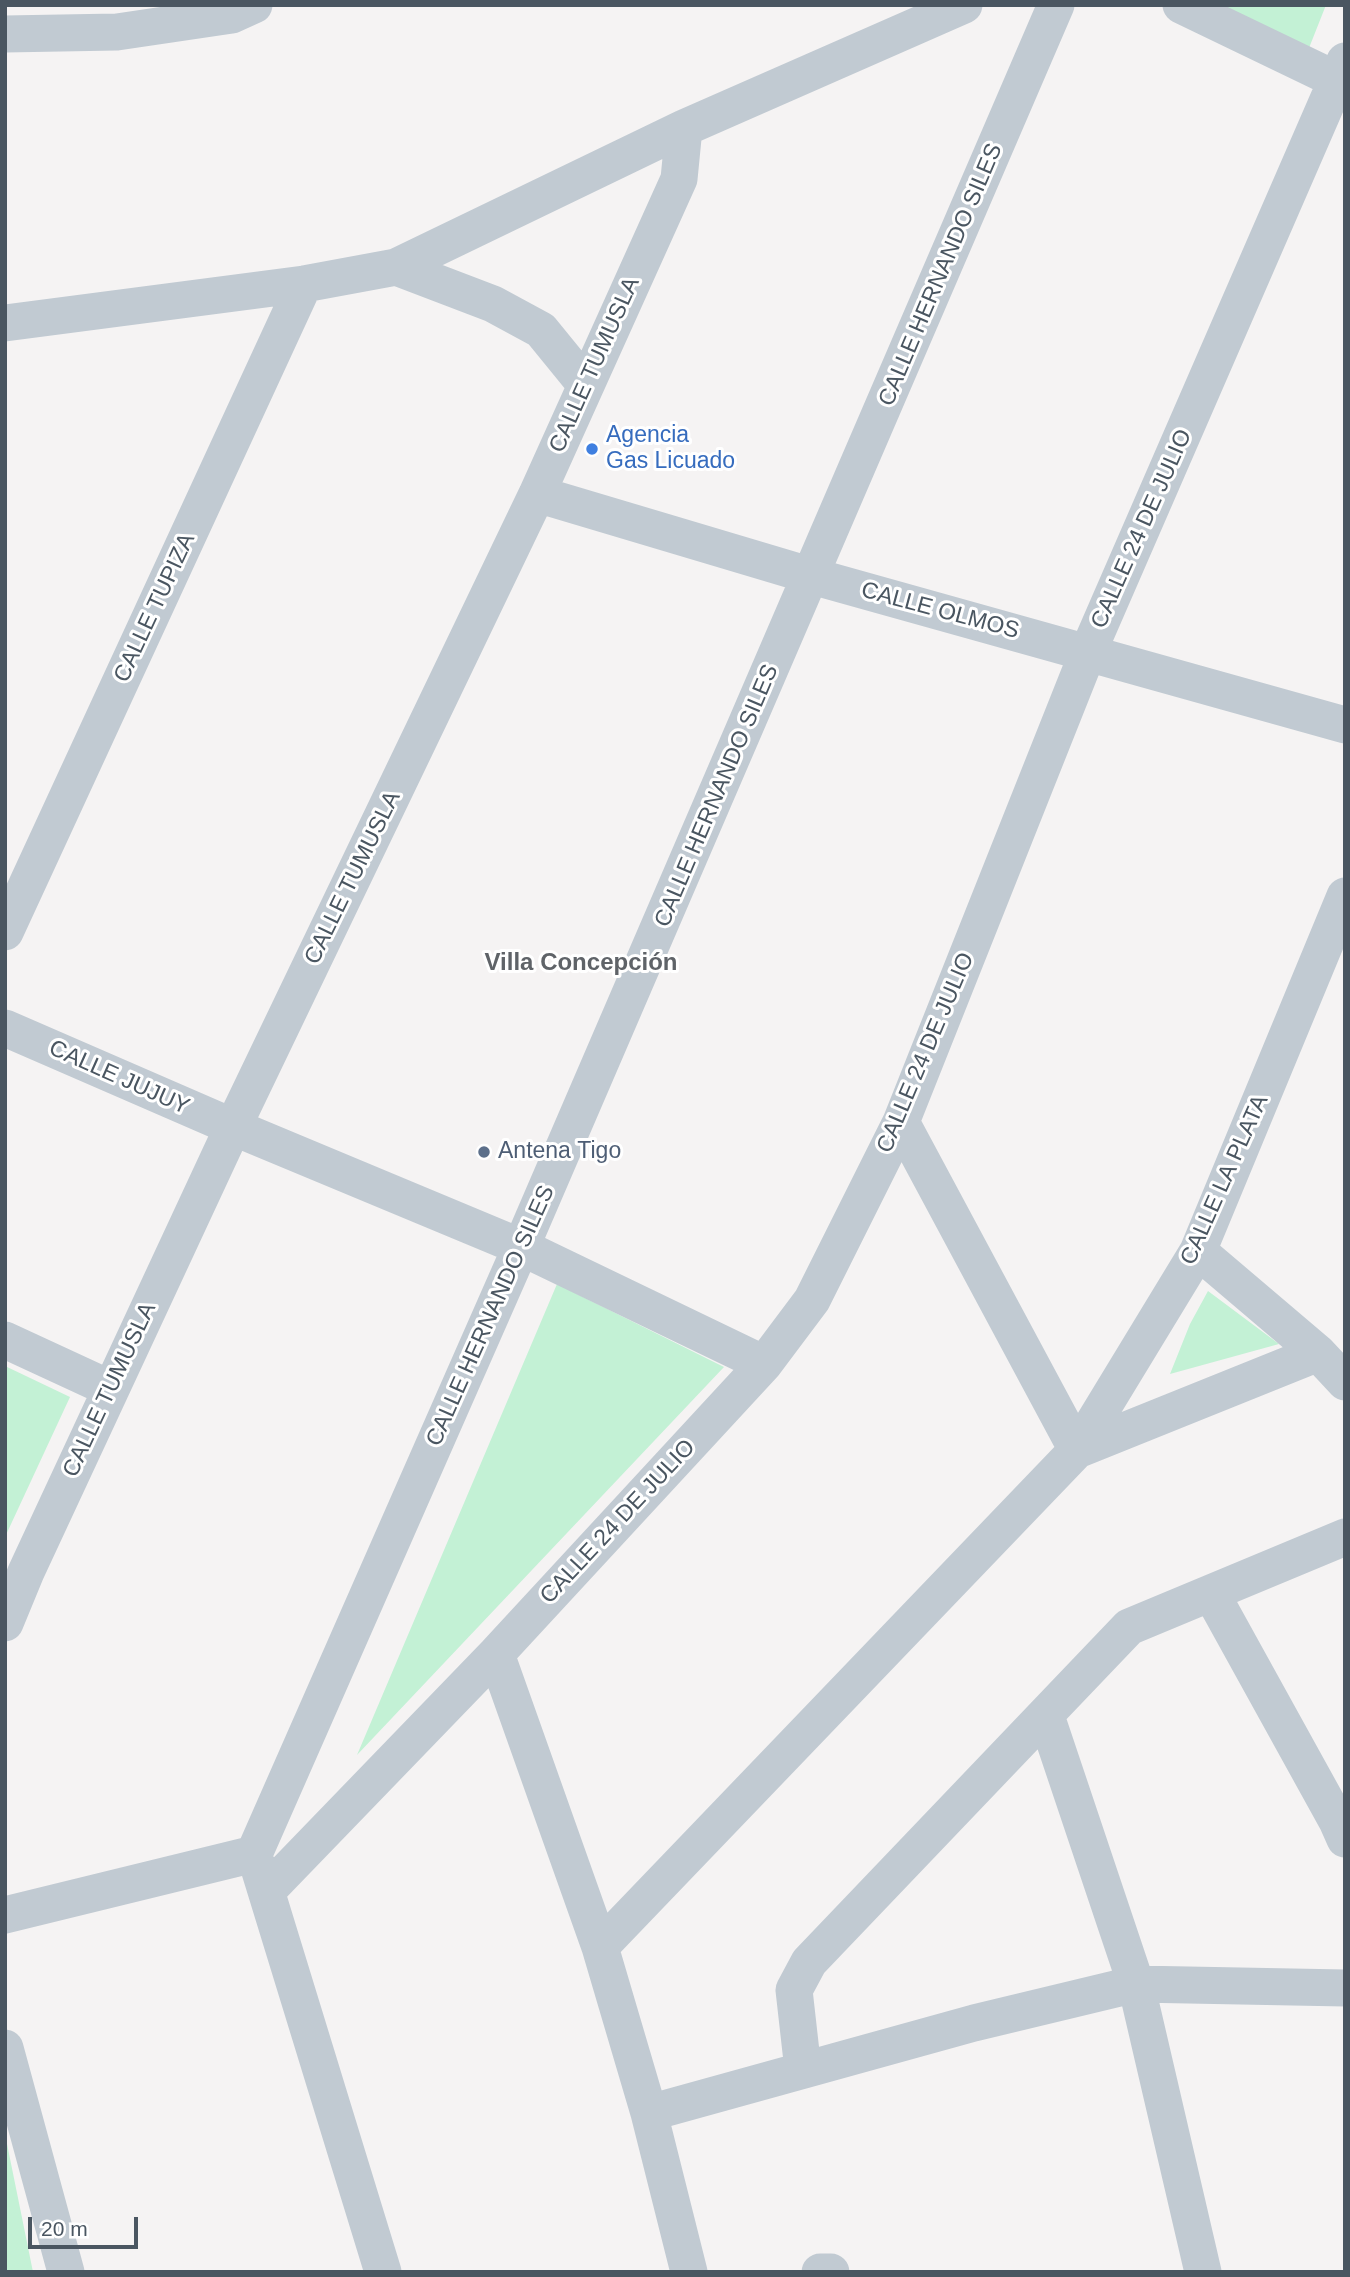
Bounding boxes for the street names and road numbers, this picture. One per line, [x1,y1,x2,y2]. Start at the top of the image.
street label: CALLE HERNANDO SILES [873,140,1009,410]
street label: CALLE TUMUSLA [544,273,646,457]
street label: CALLE 24 DE JULIO [1086,425,1198,633]
street label: CALLE TUPIZA [108,529,202,687]
street label: CALLE OLMOS [858,577,1022,645]
street label: CALLE HERNANDO SILES [649,661,785,931]
street label: CALLE TUMUSLA [299,787,407,969]
street label: CALLE 24 DE JULIO [871,949,981,1157]
street label: CALLE JUJUY [44,1035,194,1121]
street label: CALLE LA PLATA [1175,1091,1275,1269]
street label: CALLE HERNANDO SILES [421,1181,561,1451]
street label: CALLE TUMUSLA [58,1298,162,1482]
street label: CALLE 24 DE JULIO [535,1434,701,1610]

